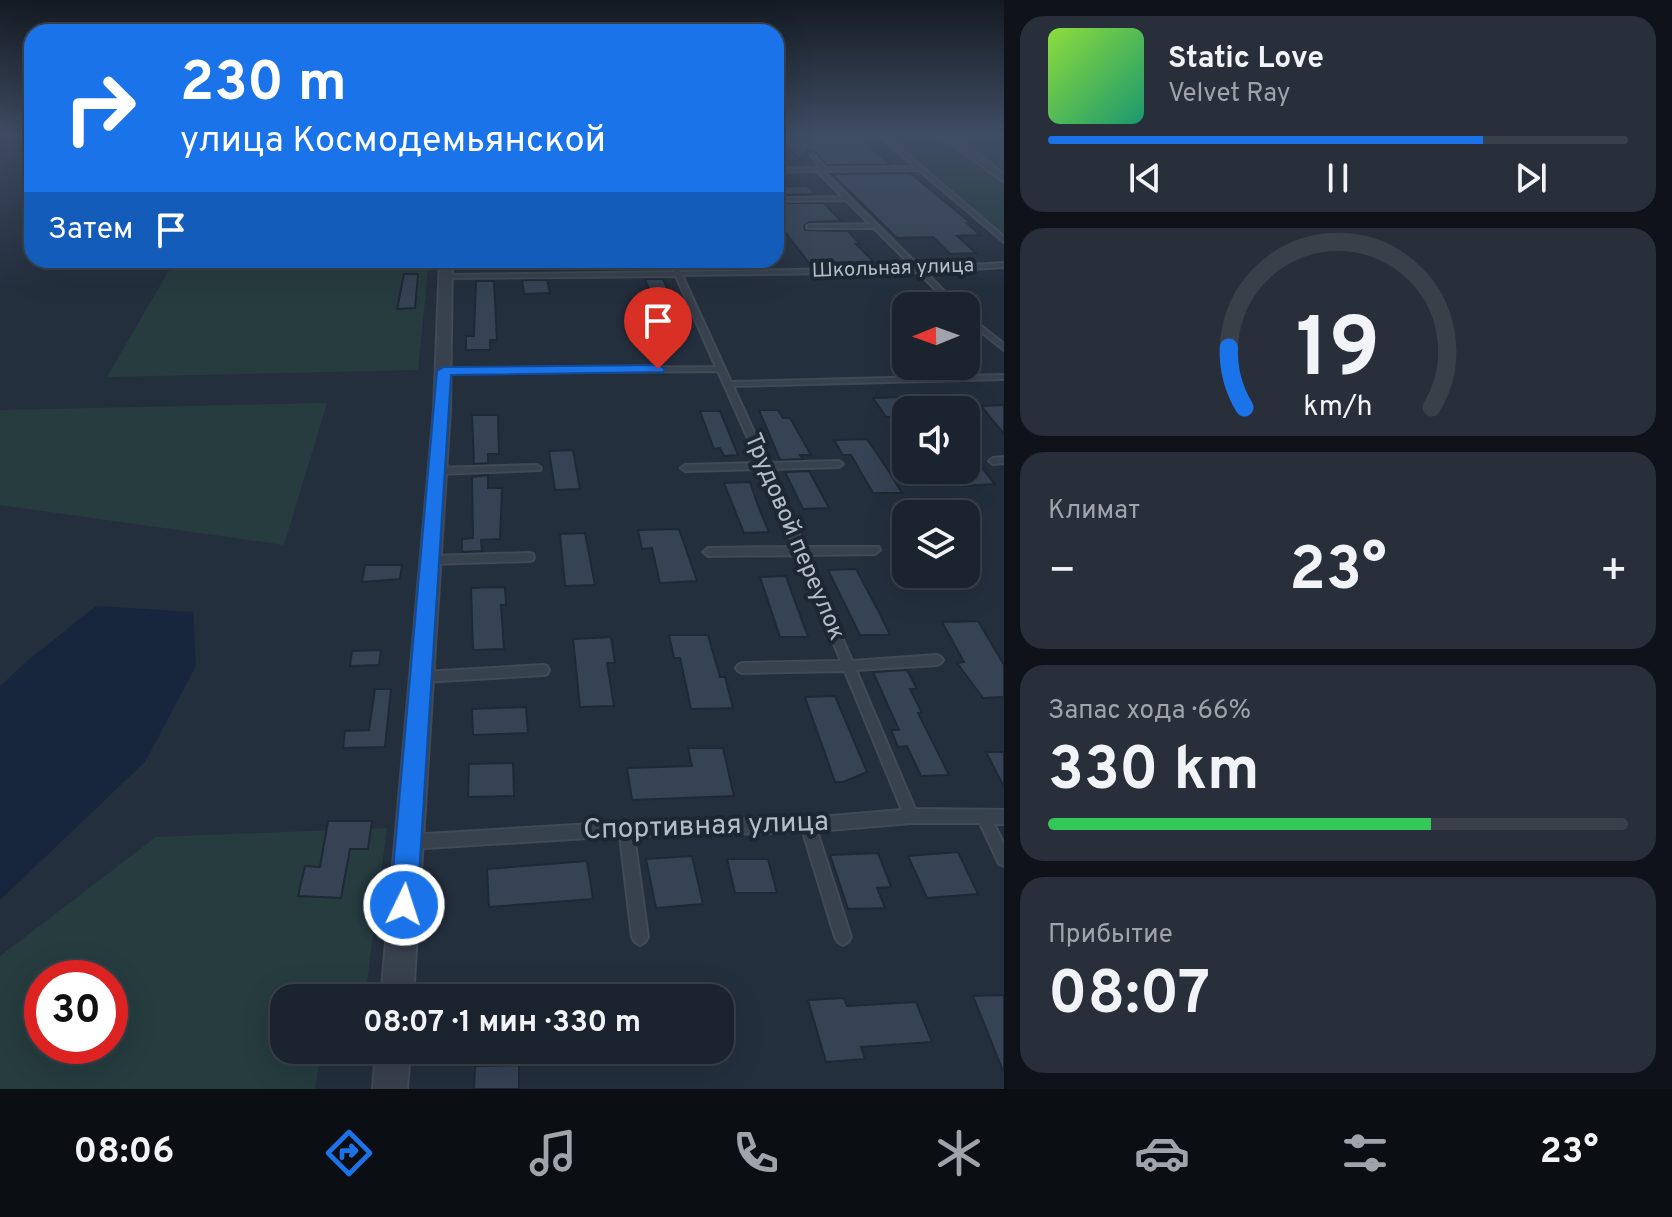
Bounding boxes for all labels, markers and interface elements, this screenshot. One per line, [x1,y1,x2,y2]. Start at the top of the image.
text: Static Love [1168,41,1324,78]
text: 230 m [180,50,347,120]
icon: right [48,56,152,160]
text: Velvet Ray [1168,78,1291,111]
text: улица Космодемьянской [180,119,606,165]
icon: previous [1123,156,1167,200]
icon: pause [1316,156,1360,200]
icon: next [1509,156,1553,200]
icon: arrive [149,208,193,252]
text: Затем [48,212,133,249]
street label: Школьная улица [811,253,975,285]
pin [624,287,692,369]
north arrow [892,292,980,380]
map controls [892,292,980,588]
icon: arrive [636,299,680,343]
text: 19 [1296,301,1380,406]
text: km/h [1303,390,1373,426]
button: sound [892,396,980,484]
street label: Трудовой переулок [737,429,851,645]
text: Климат [1048,495,1140,528]
button: layers [892,500,980,588]
text: 23° [1289,535,1387,611]
text: − [1048,545,1076,601]
text: + [1600,545,1628,601]
text: Запас хода · 66% [1048,695,1251,728]
text: 330 km [1048,735,1260,811]
street label: Спортивная улица [583,805,829,849]
position arrow [362,863,446,947]
text: Прибытие [1048,919,1173,952]
text: 08:07 [1048,959,1210,1035]
speed limit sign: 30 [24,960,128,1064]
text: 08:07 · 1 мин · 330 m [363,1005,641,1042]
icon: directions [321,1125,377,1181]
icon: music [525,1125,581,1181]
icon: phone [728,1125,784,1181]
icon: climate [931,1125,987,1181]
icon: car [1134,1125,1190,1181]
icon: filters [1337,1125,1393,1181]
text: 08:06 [74,1130,174,1176]
text: 23° [1540,1130,1598,1176]

